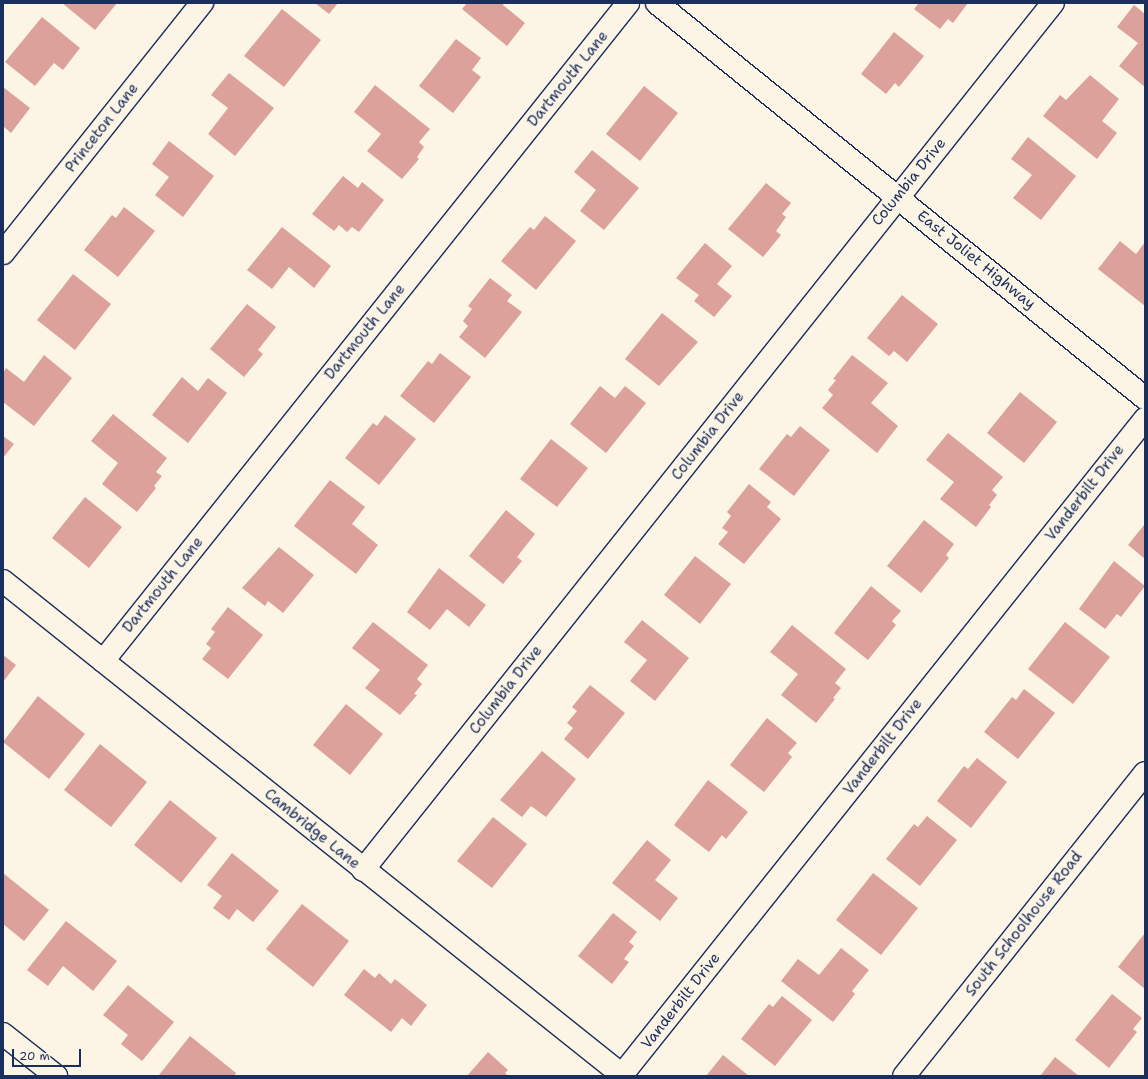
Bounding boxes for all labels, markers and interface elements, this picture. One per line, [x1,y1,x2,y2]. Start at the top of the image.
street label: Dartmouth Lane [524,27,612,131]
street label: Princeton Lane [62,80,142,176]
street label: Columbia Drive [868,135,950,229]
street label: East Joliet Highway [913,207,1039,313]
street label: Dartmouth Lane [321,280,409,384]
street label: Columbia Drive [668,388,748,484]
street label: Vanderbilt Drive [1042,441,1128,545]
street label: Dartmouth Lane [119,533,207,637]
street label: Columbia Drive [466,642,546,738]
street label: Vanderbilt Drive [840,695,926,799]
street label: Cambridge Lane [261,785,363,873]
street label: South Schoolhouse Road [962,848,1086,1000]
street label: Vanderbilt Drive [638,949,724,1053]
scale bar [14,1041,83,1067]
text: 20 m [19,1048,50,1064]

